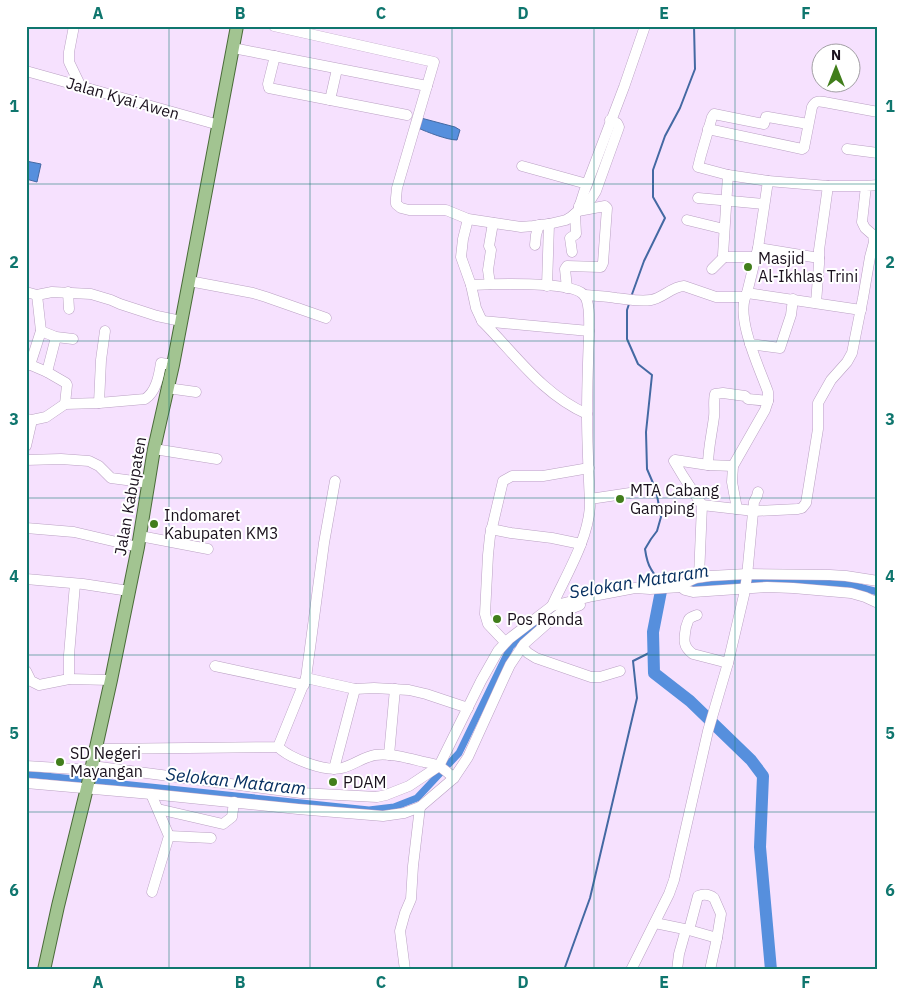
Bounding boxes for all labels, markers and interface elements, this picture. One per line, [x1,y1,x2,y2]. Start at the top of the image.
text: A [93,3,104,23]
text: B [235,3,246,23]
text: C [376,3,386,23]
text: D [517,3,529,23]
text: E [659,3,669,23]
text: F [801,3,811,23]
north arrow [812,42,862,92]
text: N [831,46,841,64]
street label: Jalan Kyai Awen [64,72,182,124]
text: 1 [9,96,19,116]
text: 1 [885,96,895,116]
place label: Masjid Al-Ikhlas Trini [758,248,858,286]
text: 2 [9,252,19,272]
text: 2 [885,252,895,272]
marker: Masjid Al-Ikhlas Trini [742,261,754,273]
text: 3 [9,409,19,429]
text: 3 [885,409,895,429]
street label: Jalan Kabupaten [110,435,150,557]
place label: MTA Cabang Gamping [630,480,720,518]
marker: MTA Cabang Gamping [614,493,626,505]
place label: Indomaret Kabupaten KM3 [164,505,279,543]
marker: Indomaret Kabupaten KM3 [148,518,160,530]
water label: Selokan Mataram [568,559,710,603]
text: 4 [9,566,19,586]
text: 4 [885,566,895,586]
place label: Pos Ronda [507,609,583,629]
marker: Pos Ronda [491,613,503,625]
text: 5 [9,723,19,743]
text: 5 [885,723,895,743]
place label: SD Negeri Mayangan [70,743,143,781]
marker: SD Negeri Mayangan [54,756,66,768]
water label: Selokan Mataram [165,762,307,800]
place label: PDAM [343,772,387,792]
marker: PDAM [327,776,339,788]
text: 6 [9,880,19,900]
text: 6 [885,880,895,900]
text: A [93,972,104,992]
text: B [235,972,246,992]
text: C [376,972,386,992]
text: D [517,972,529,992]
text: E [659,972,669,992]
text: F [801,972,811,992]

